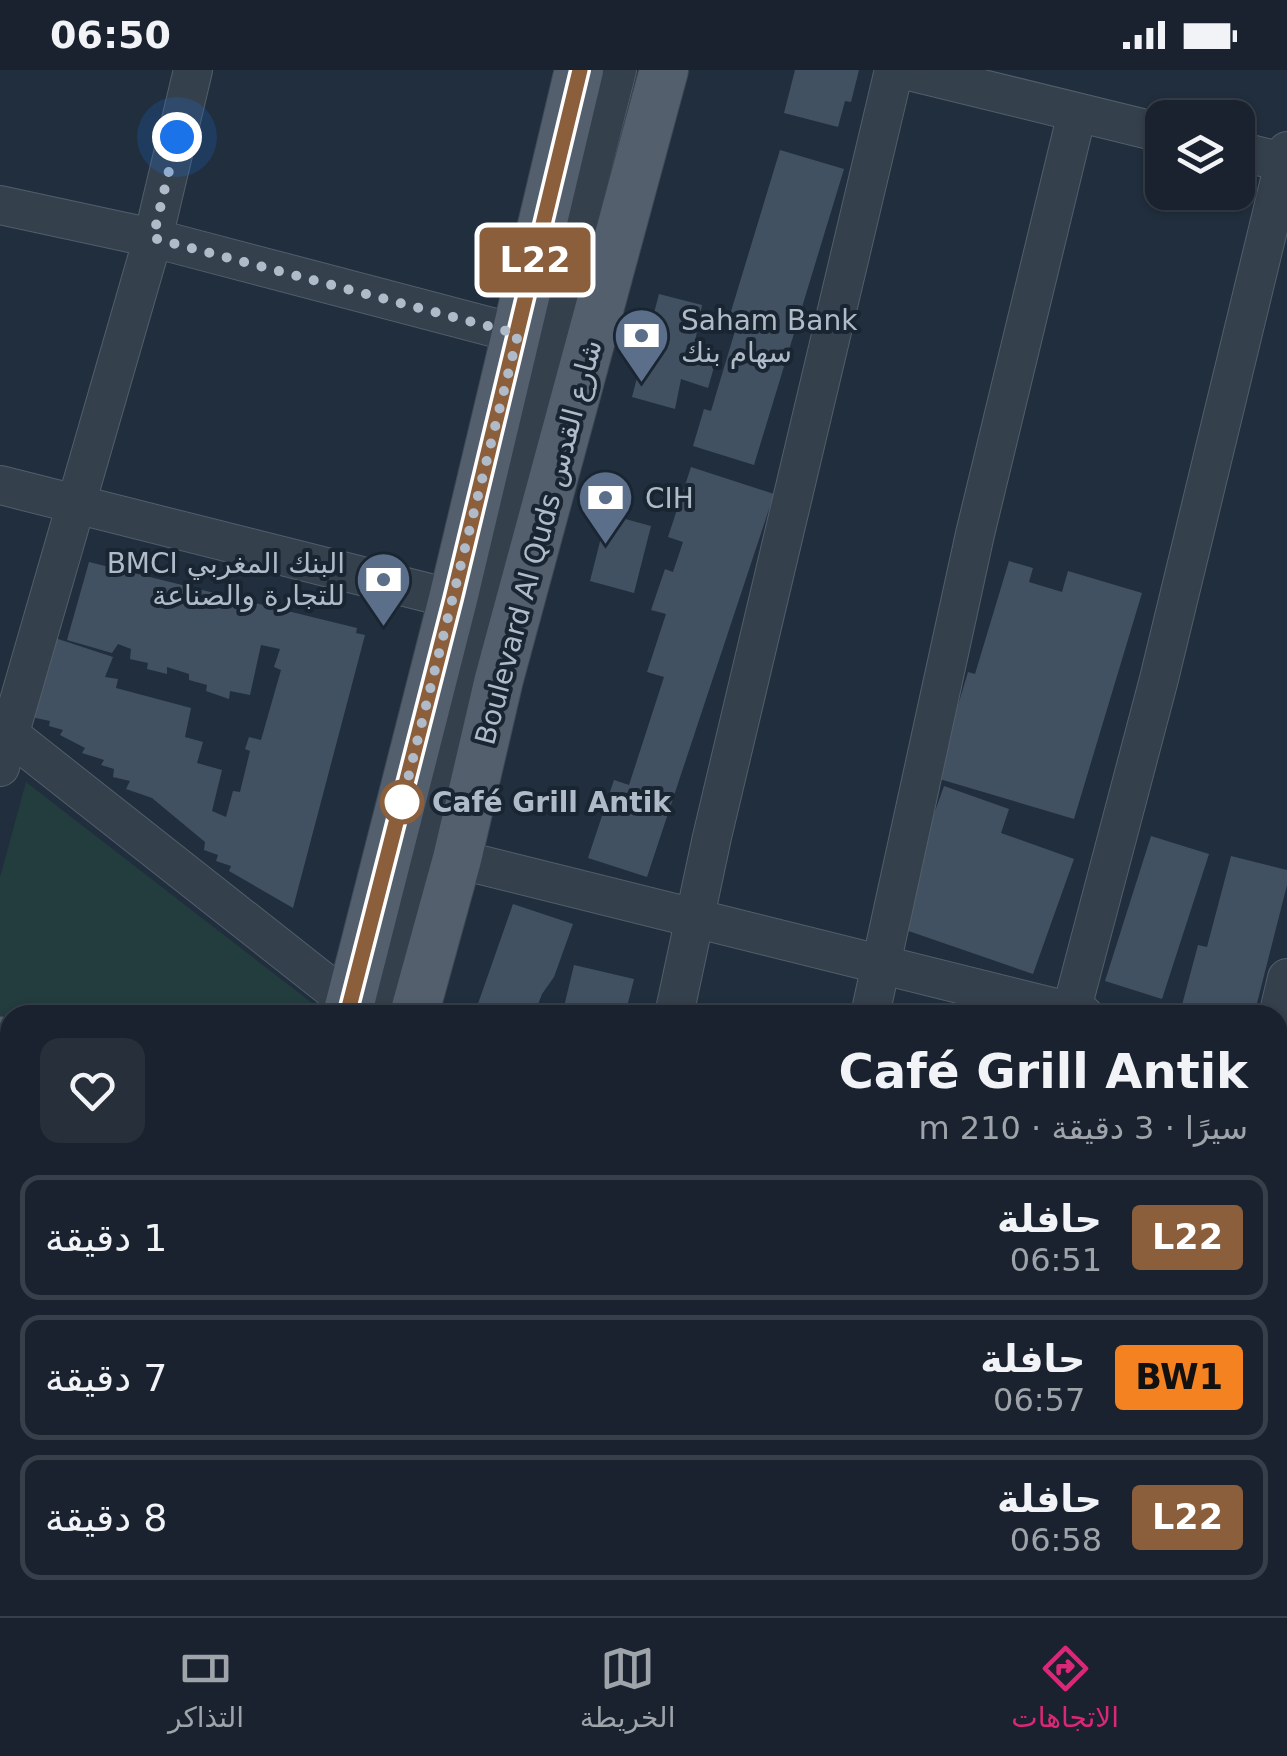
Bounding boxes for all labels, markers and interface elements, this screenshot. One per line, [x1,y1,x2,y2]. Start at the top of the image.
text: 06:50 [50,13,171,57]
map controls [1145,100,1255,210]
button: layers [1145,100,1255,210]
your location [152,112,202,162]
line badge: L22 [478,228,592,292]
text: L22 [499,240,571,280]
place label: Saham Bank سهام بنك [681,304,858,369]
bank icon: Saham Bank سهام بنك [612,306,672,385]
street label: Boulevard Al Quds شارع القدس [468,336,608,748]
bank icon: CIH [576,468,636,547]
place label: CIH [645,482,694,515]
place label: BMCI البنك المغربي للتجارة والصناعة [107,547,345,612]
bank icon: BMCI البنك المغربي للتجارة والصناعة [354,549,414,628]
marker: Café Grill Antik [381,781,423,823]
place label: Café Grill Antik [432,786,672,819]
button: heart [40,1038,145,1143]
text: Café Grill Antik [838,1043,1248,1099]
text: سيرًا · 3 دقيقة · 210 m [918,1109,1248,1147]
text: حافلة [997,1197,1102,1241]
text: 1 دقيقة [45,1216,167,1260]
text: L22 [1152,1217,1223,1257]
text: 06:51 [1010,1241,1102,1279]
text: حافلة [980,1337,1085,1381]
text: 7 دقيقة [45,1356,167,1400]
text: BW1 [1135,1357,1223,1397]
text: 06:57 [993,1381,1085,1419]
text: حافلة [997,1477,1102,1521]
text: 8 دقيقة [45,1496,167,1540]
text: L22 [1152,1497,1223,1537]
text: 06:58 [1010,1521,1102,1559]
tab: التذاكر [168,1641,244,1734]
tab: الخريطة [580,1641,675,1734]
tab: الاتجاهات [1011,1641,1119,1734]

